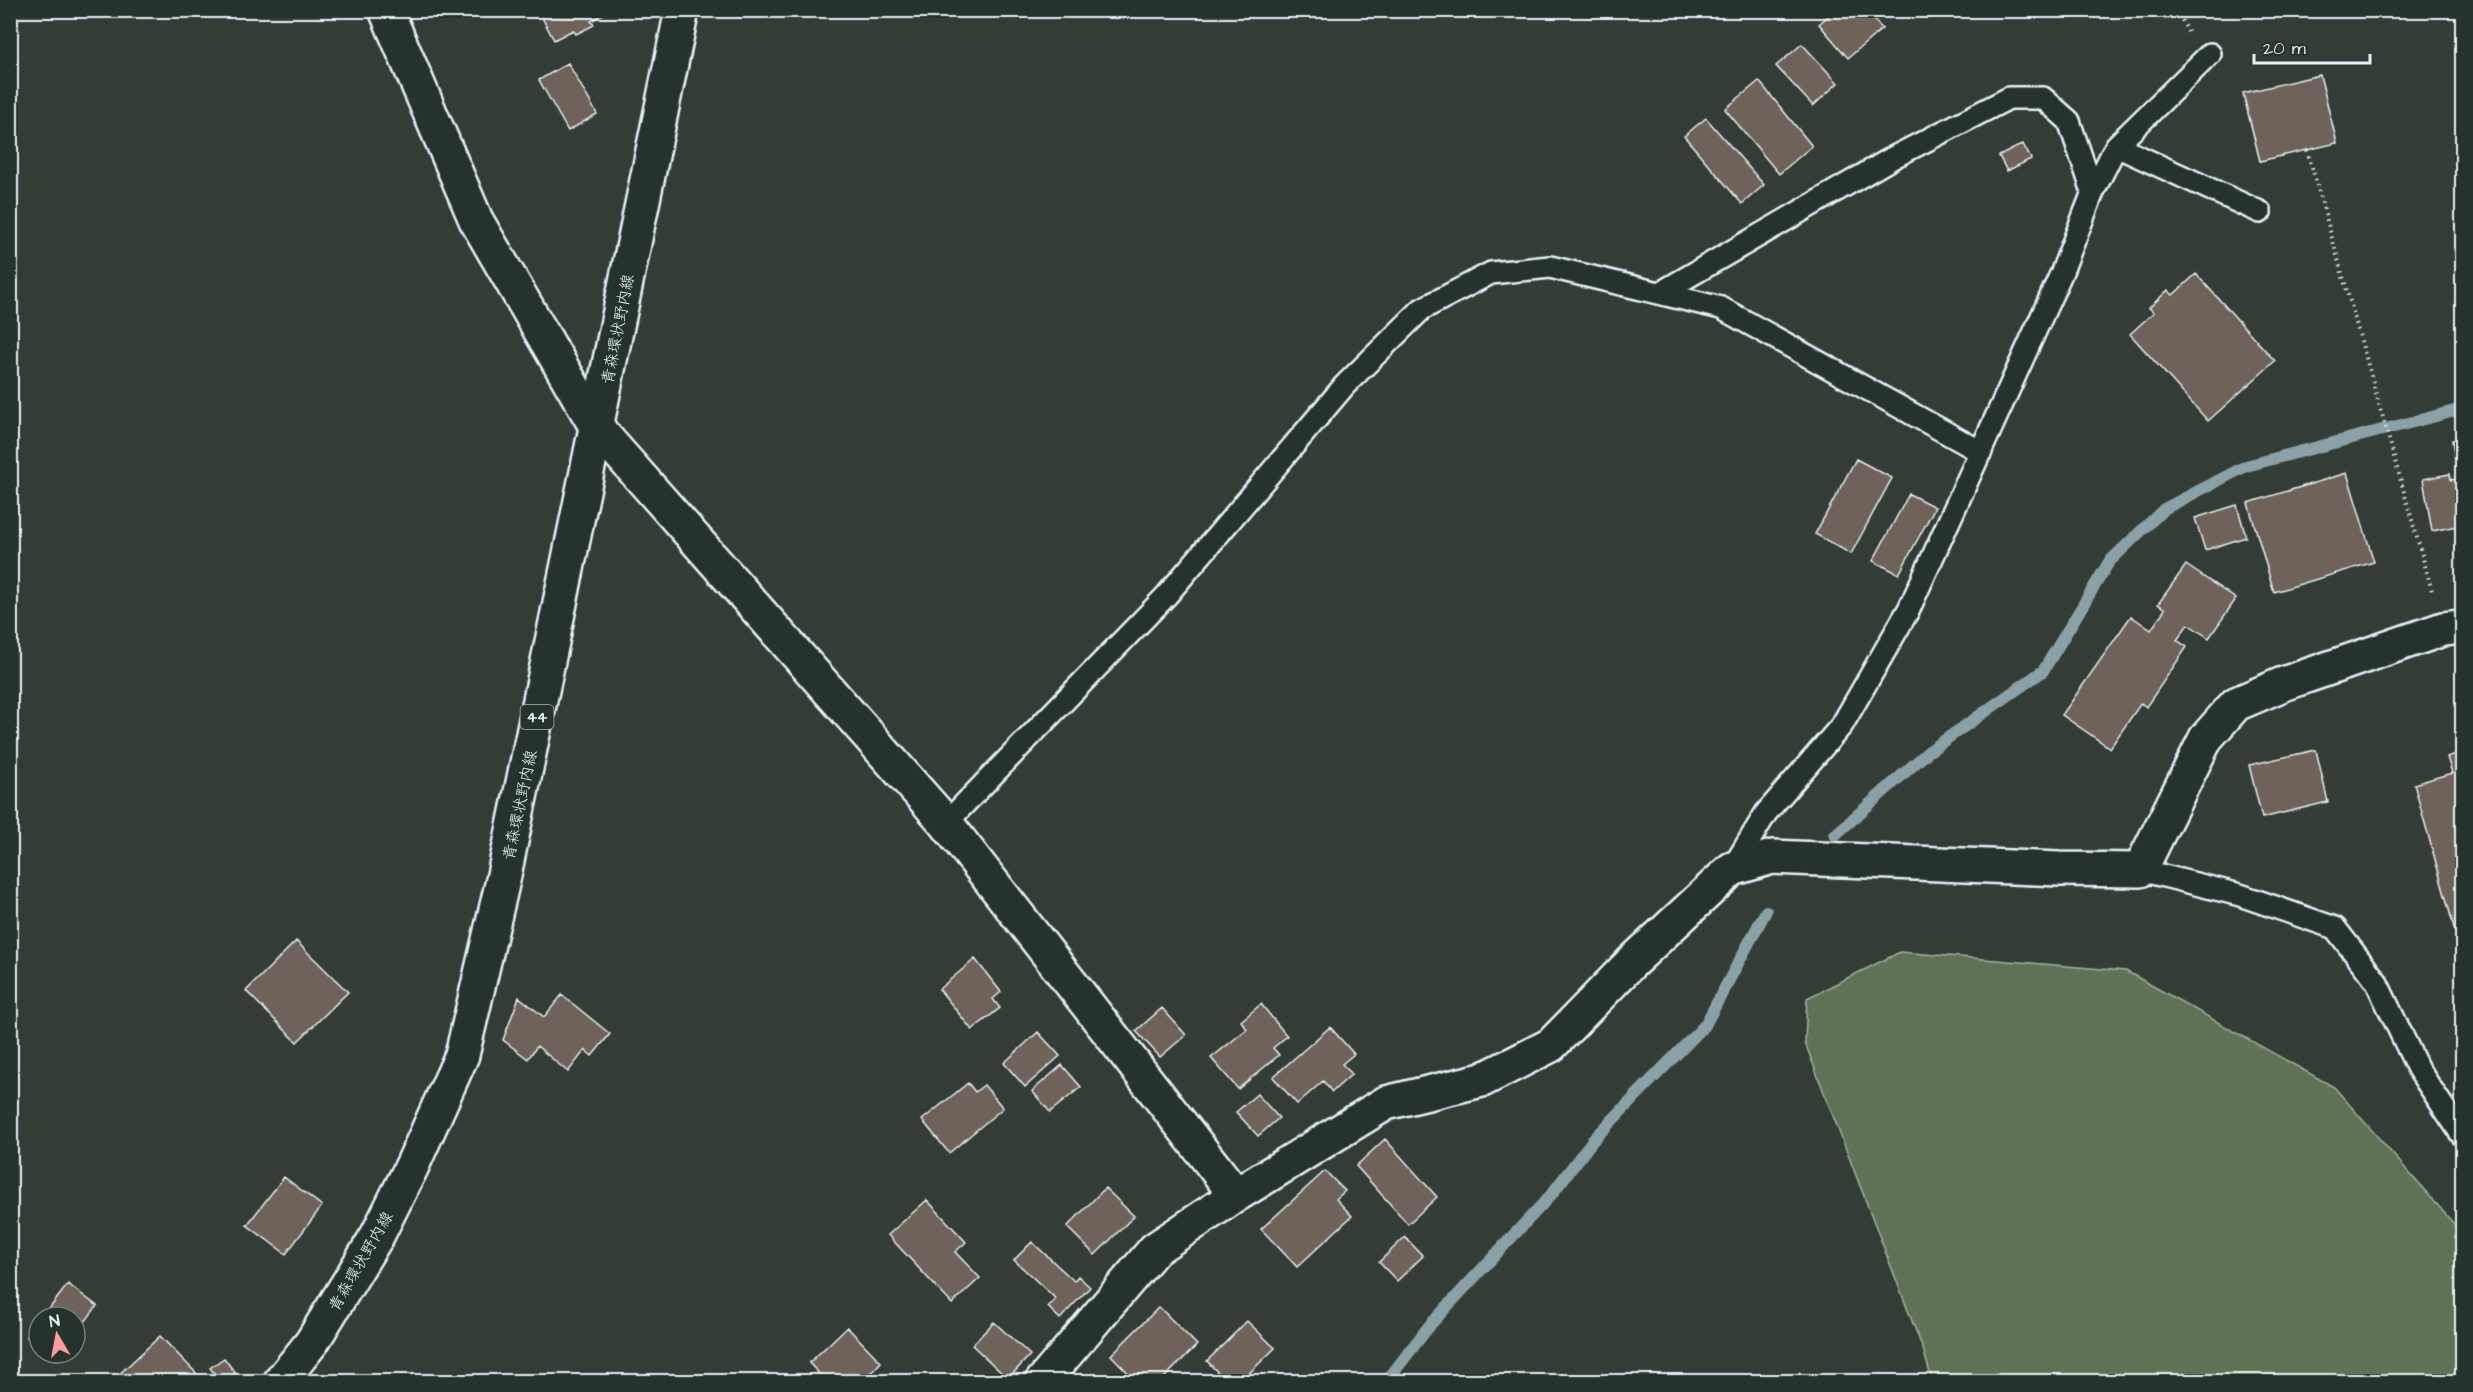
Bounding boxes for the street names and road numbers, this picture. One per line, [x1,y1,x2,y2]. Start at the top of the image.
street label: 青森環状野内線 [596,272,639,386]
road number: 44 [520,705,554,729]
street label: 青森環状野内線 [498,748,542,862]
street label: 青森環状野内線 [323,1207,398,1316]

